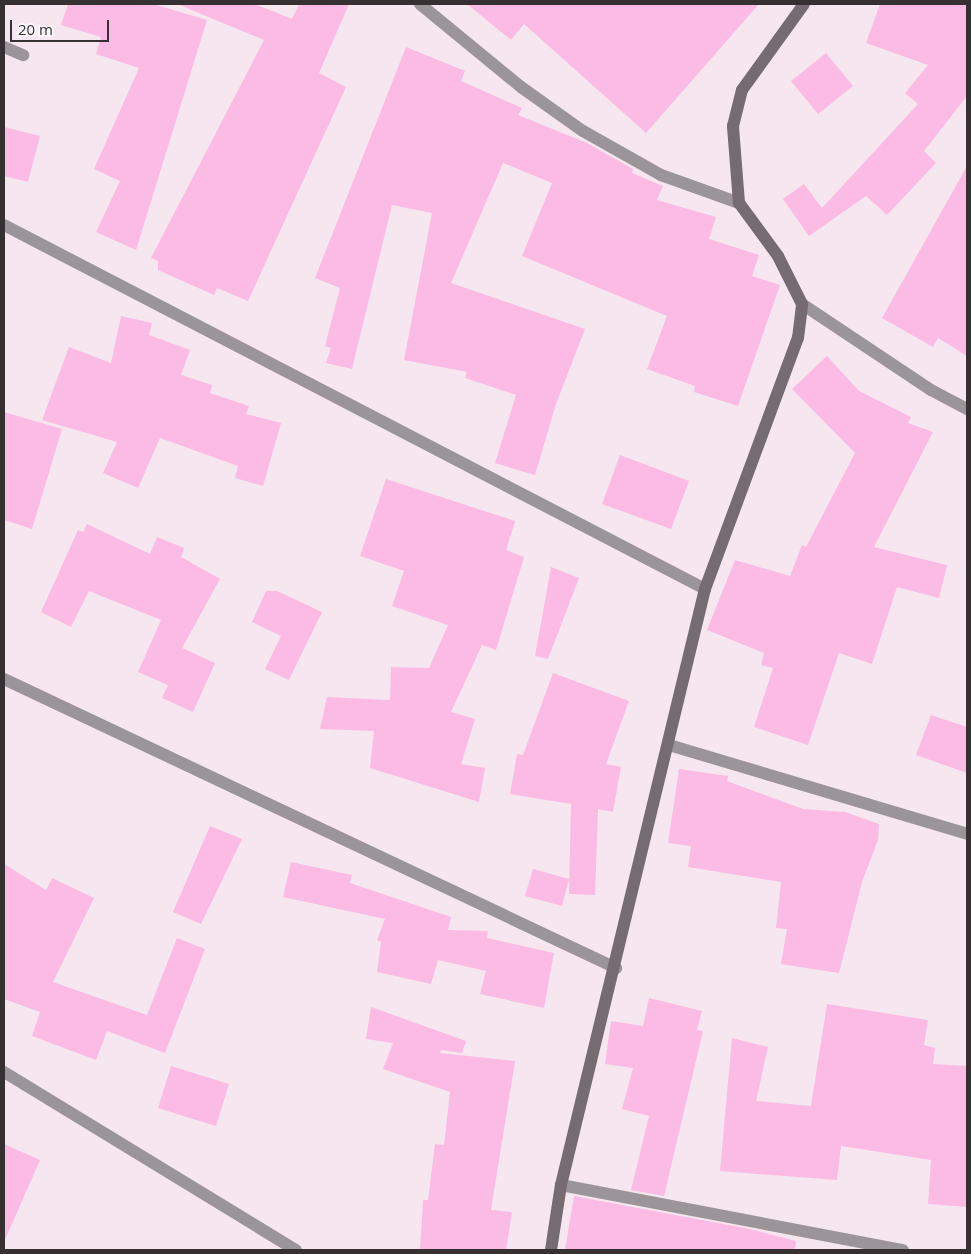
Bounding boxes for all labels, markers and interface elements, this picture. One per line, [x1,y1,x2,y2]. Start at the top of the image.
scale bar [12,10,111,42]
text: 20 m [18,19,53,39]

